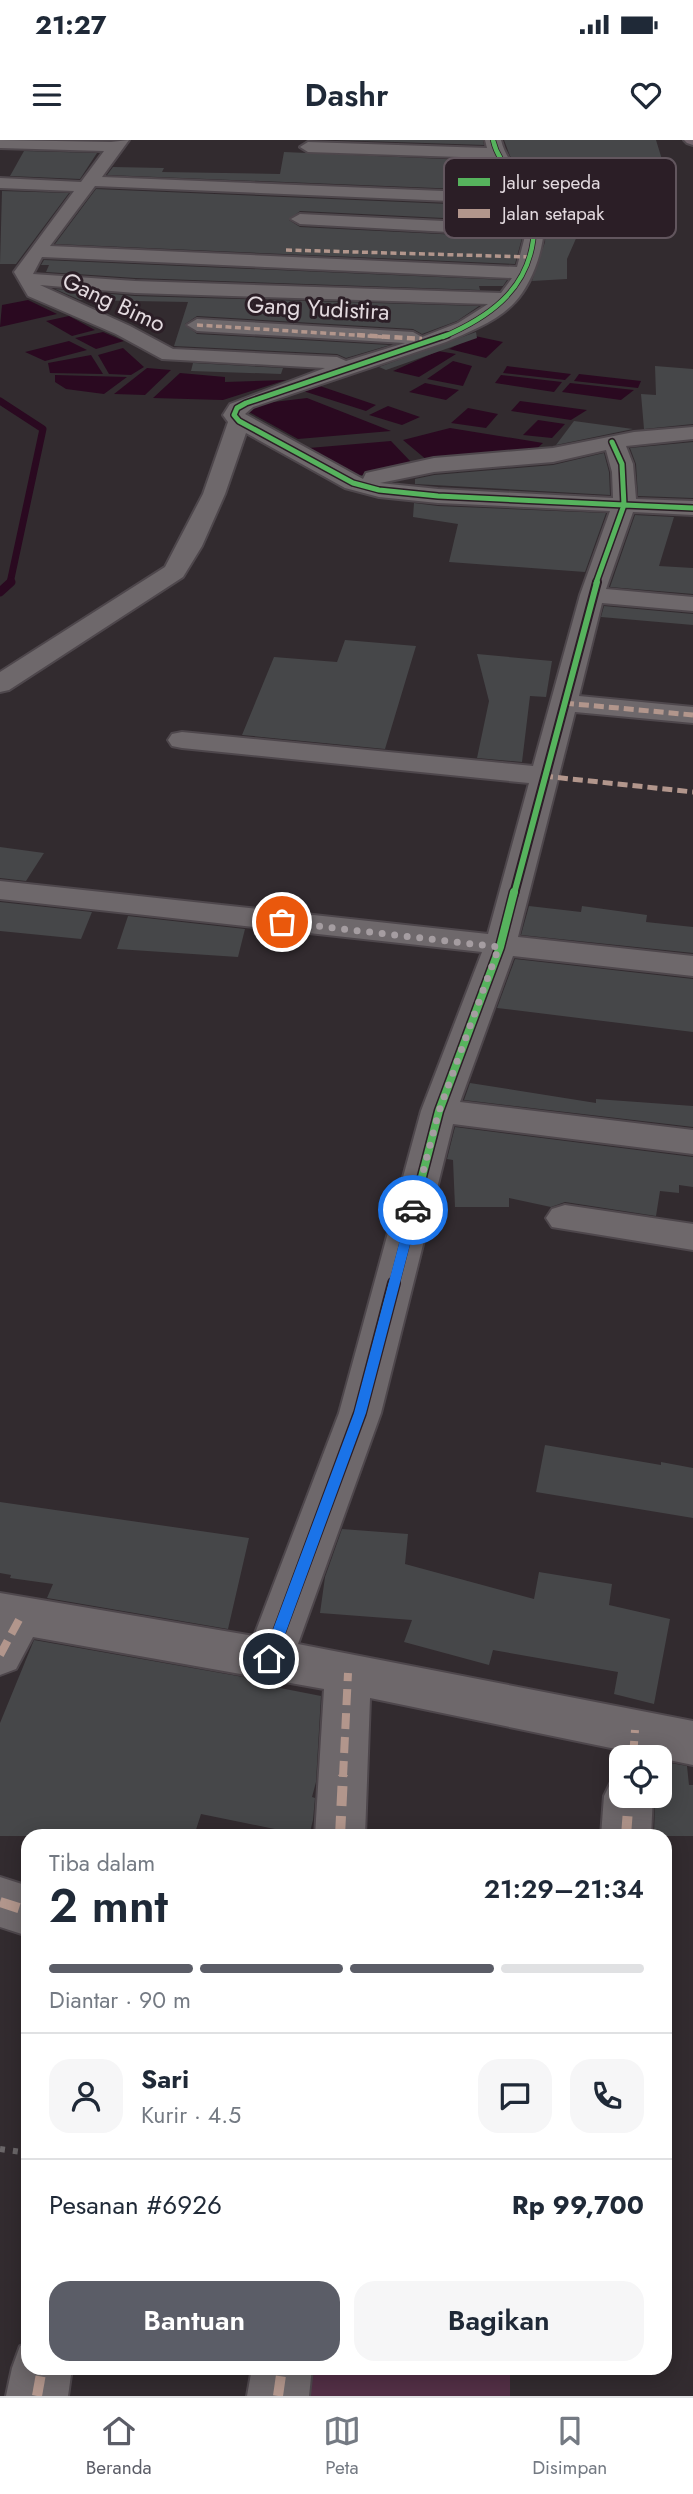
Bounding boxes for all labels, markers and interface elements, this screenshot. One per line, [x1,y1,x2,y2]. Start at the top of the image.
text: 21:27 [35,6,106,44]
text: Dashr [305,72,388,118]
icon: menu [28,76,66,114]
icon: heart [627,76,665,114]
legend [444,158,676,238]
text: Jalur sepeda [499,169,600,196]
text: Jalan setapak [499,200,605,227]
street label: Gang Bimo [57,263,171,341]
street label: Gang Yudistira [246,287,390,329]
pin [252,892,312,952]
icon: bag [263,903,301,941]
courier [378,1175,448,1245]
icon: car [394,1191,432,1229]
pin [239,1629,299,1689]
icon: home [250,1640,288,1678]
map controls [609,1745,672,1808]
button: locate [609,1745,672,1808]
text: Tiba dalam [49,1846,155,1880]
text: 21:29–21:34 [484,1870,644,1908]
text: 2 mnt [49,1873,168,1939]
text: Diantar · 90 m [49,1983,191,2017]
button: person [49,2059,123,2133]
button: chat [478,2059,552,2133]
button: phone [570,2059,644,2133]
text: Sari [141,2060,189,2098]
text: Kurir · 4.5 [141,2098,241,2132]
text: Pesanan #6926 [49,2186,222,2224]
text: Rp 99,700 [512,2186,644,2224]
button: Bantuan [49,2281,340,2361]
button: Bagikan [354,2281,644,2361]
tab: Beranda [86,2412,152,2481]
tab: Peta [323,2412,361,2481]
tab: Disimpan [532,2412,607,2481]

